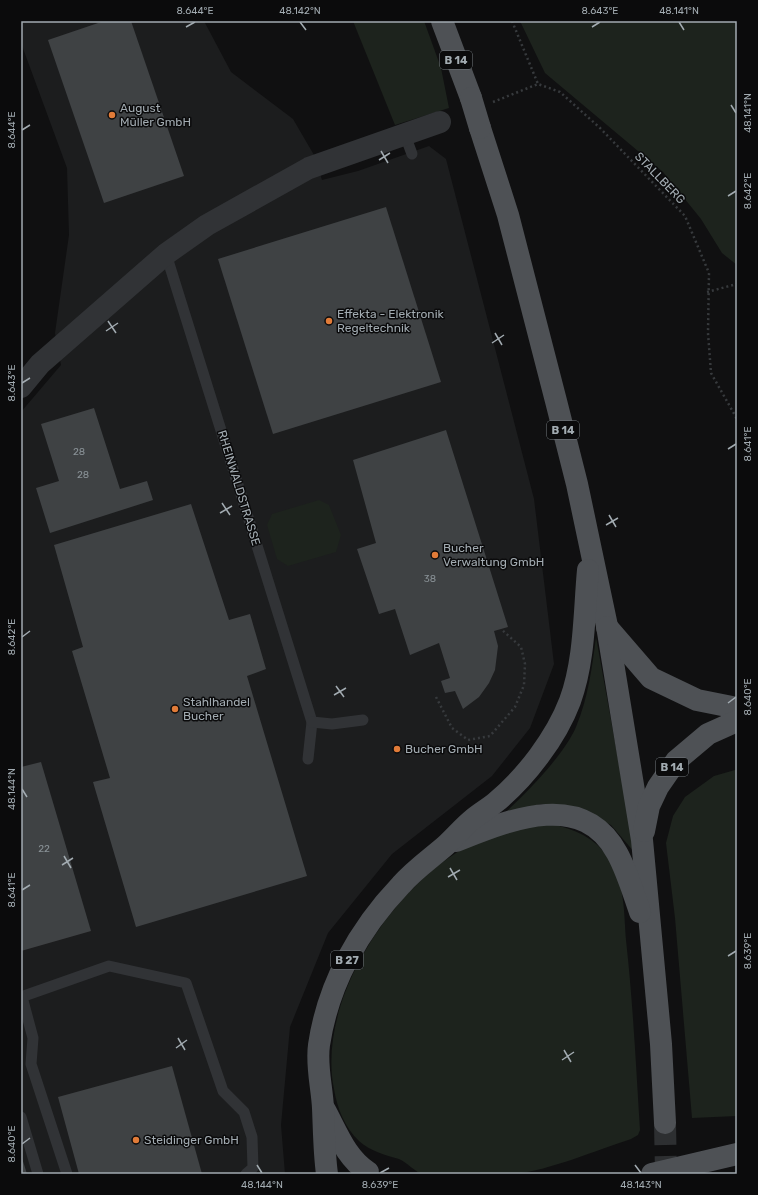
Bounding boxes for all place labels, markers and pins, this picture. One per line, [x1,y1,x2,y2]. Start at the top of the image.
place label: August Müller GmbH [120,101,191,129]
marker: August Müller GmbH [107,110,117,120]
place label: Effekta - Elektronik Regeltechnik [337,307,445,335]
marker: Effekta - Elektronik Regeltechnik [324,316,334,326]
place label: Bucher Verwaltung GmbH [443,541,544,569]
marker: Bucher Verwaltung GmbH [430,550,440,560]
place label: Stahlhandel Bucher [183,695,250,723]
marker: Stahlhandel Bucher [170,704,180,714]
place label: Bucher GmbH [405,742,483,756]
marker: Bucher GmbH [392,744,402,754]
place label: Steidinger GmbH [144,1133,239,1147]
marker: Steidinger GmbH [131,1135,141,1145]

